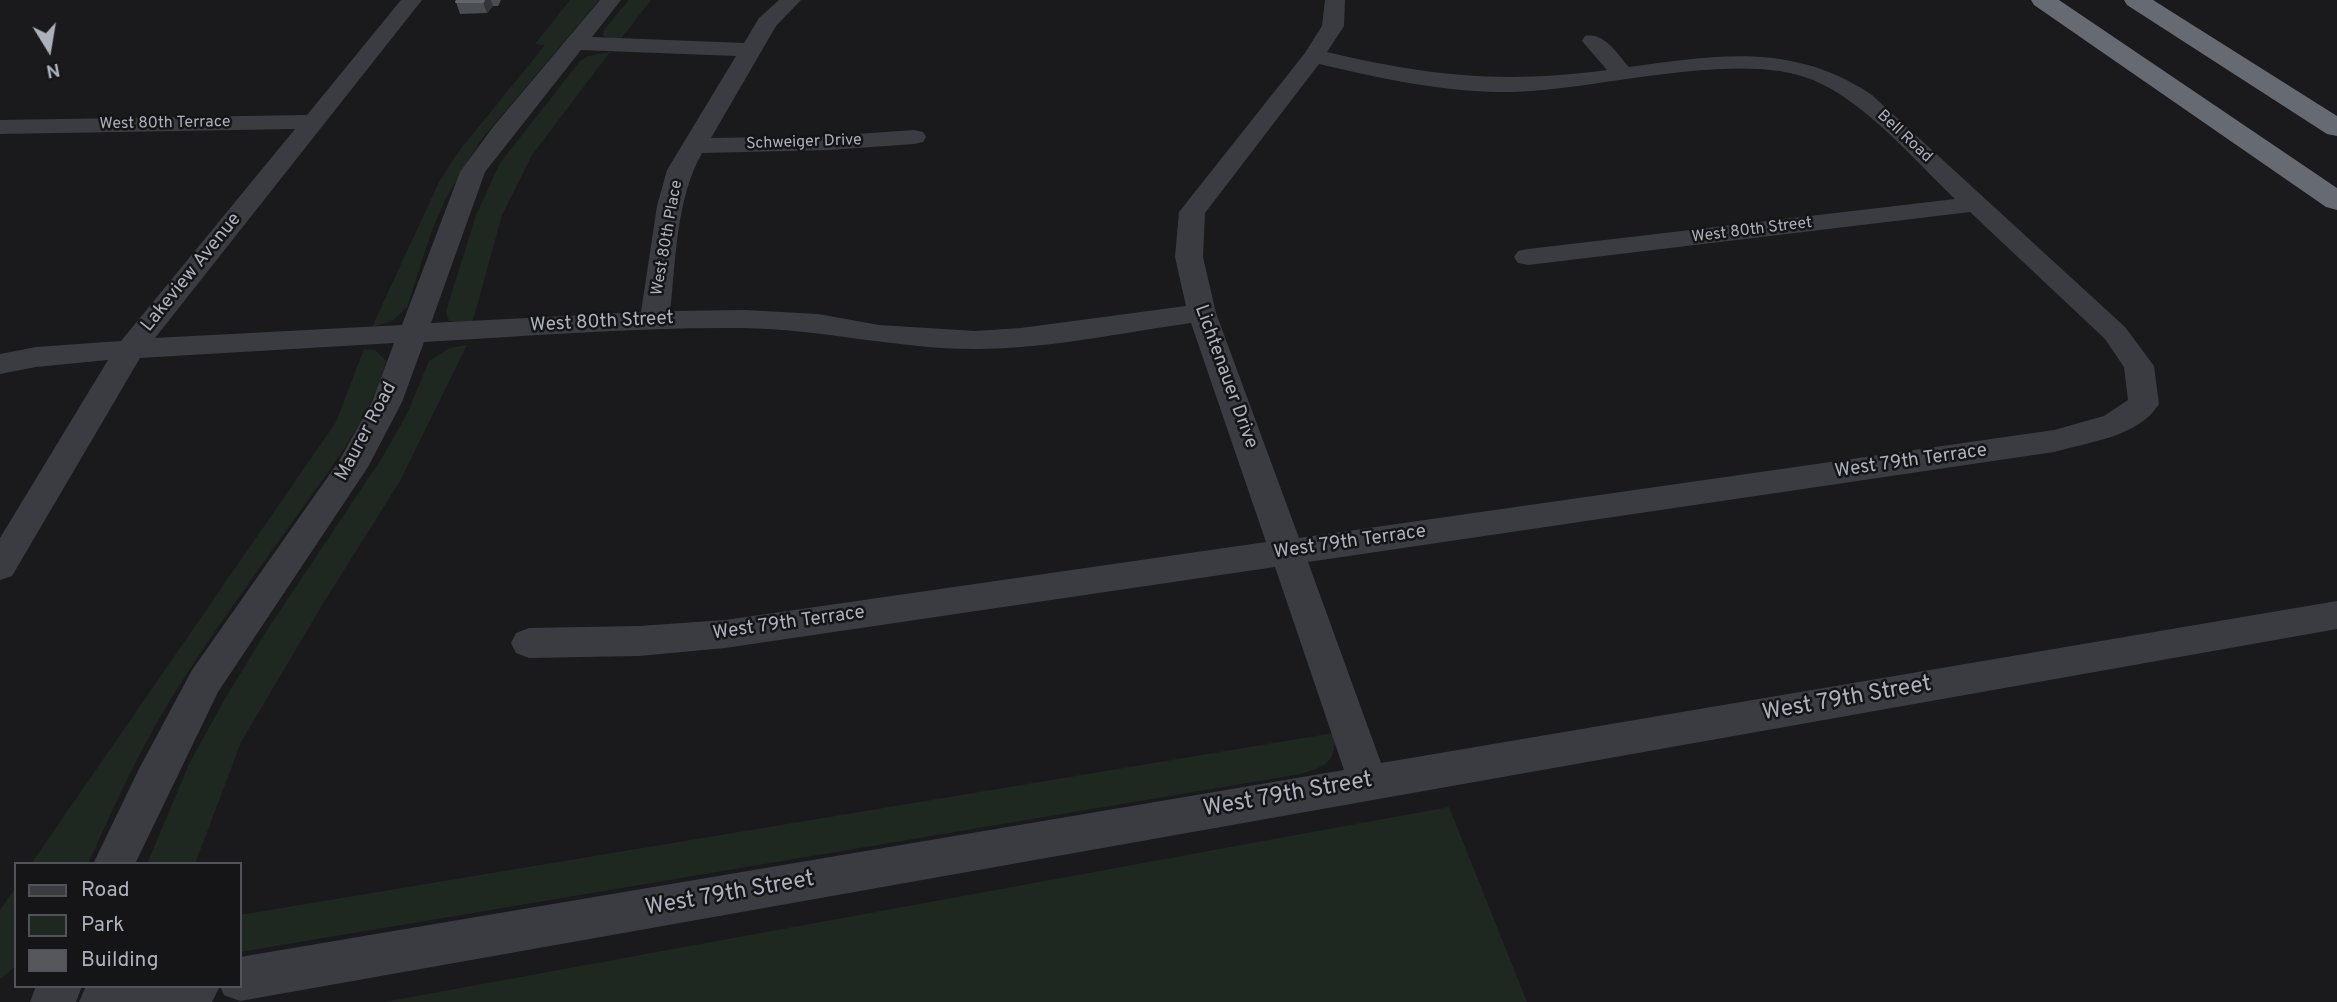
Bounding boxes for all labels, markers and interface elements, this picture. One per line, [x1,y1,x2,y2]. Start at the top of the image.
north arrow [14,14,84,84]
text: N [44,57,62,83]
street label: Bell Road [1872,107,1936,167]
street label: West 80th Terrace [99,113,231,135]
street label: Schweiger Drive [746,131,862,155]
street label: West 80th Place [648,179,688,297]
street label: Lakeview Avenue [137,209,247,337]
street label: West 80th Street [1691,214,1813,248]
street label: Lichtenauer Drive [1188,302,1262,452]
street label: West 80th Street [530,308,674,338]
street label: Maurer Road [331,379,403,485]
street label: West 79th Terrace [1833,440,1989,484]
street label: West 79th Terrace [1272,521,1428,565]
street label: West 79th Terrace [711,602,867,646]
street label: West 79th Street [1760,672,1934,728]
street label: West 79th Street [1201,768,1375,824]
legend [14,862,242,988]
street label: West 79th Street [643,867,817,923]
text: Road [81,877,130,904]
text: Park [81,912,124,939]
text: Building [81,947,159,974]

